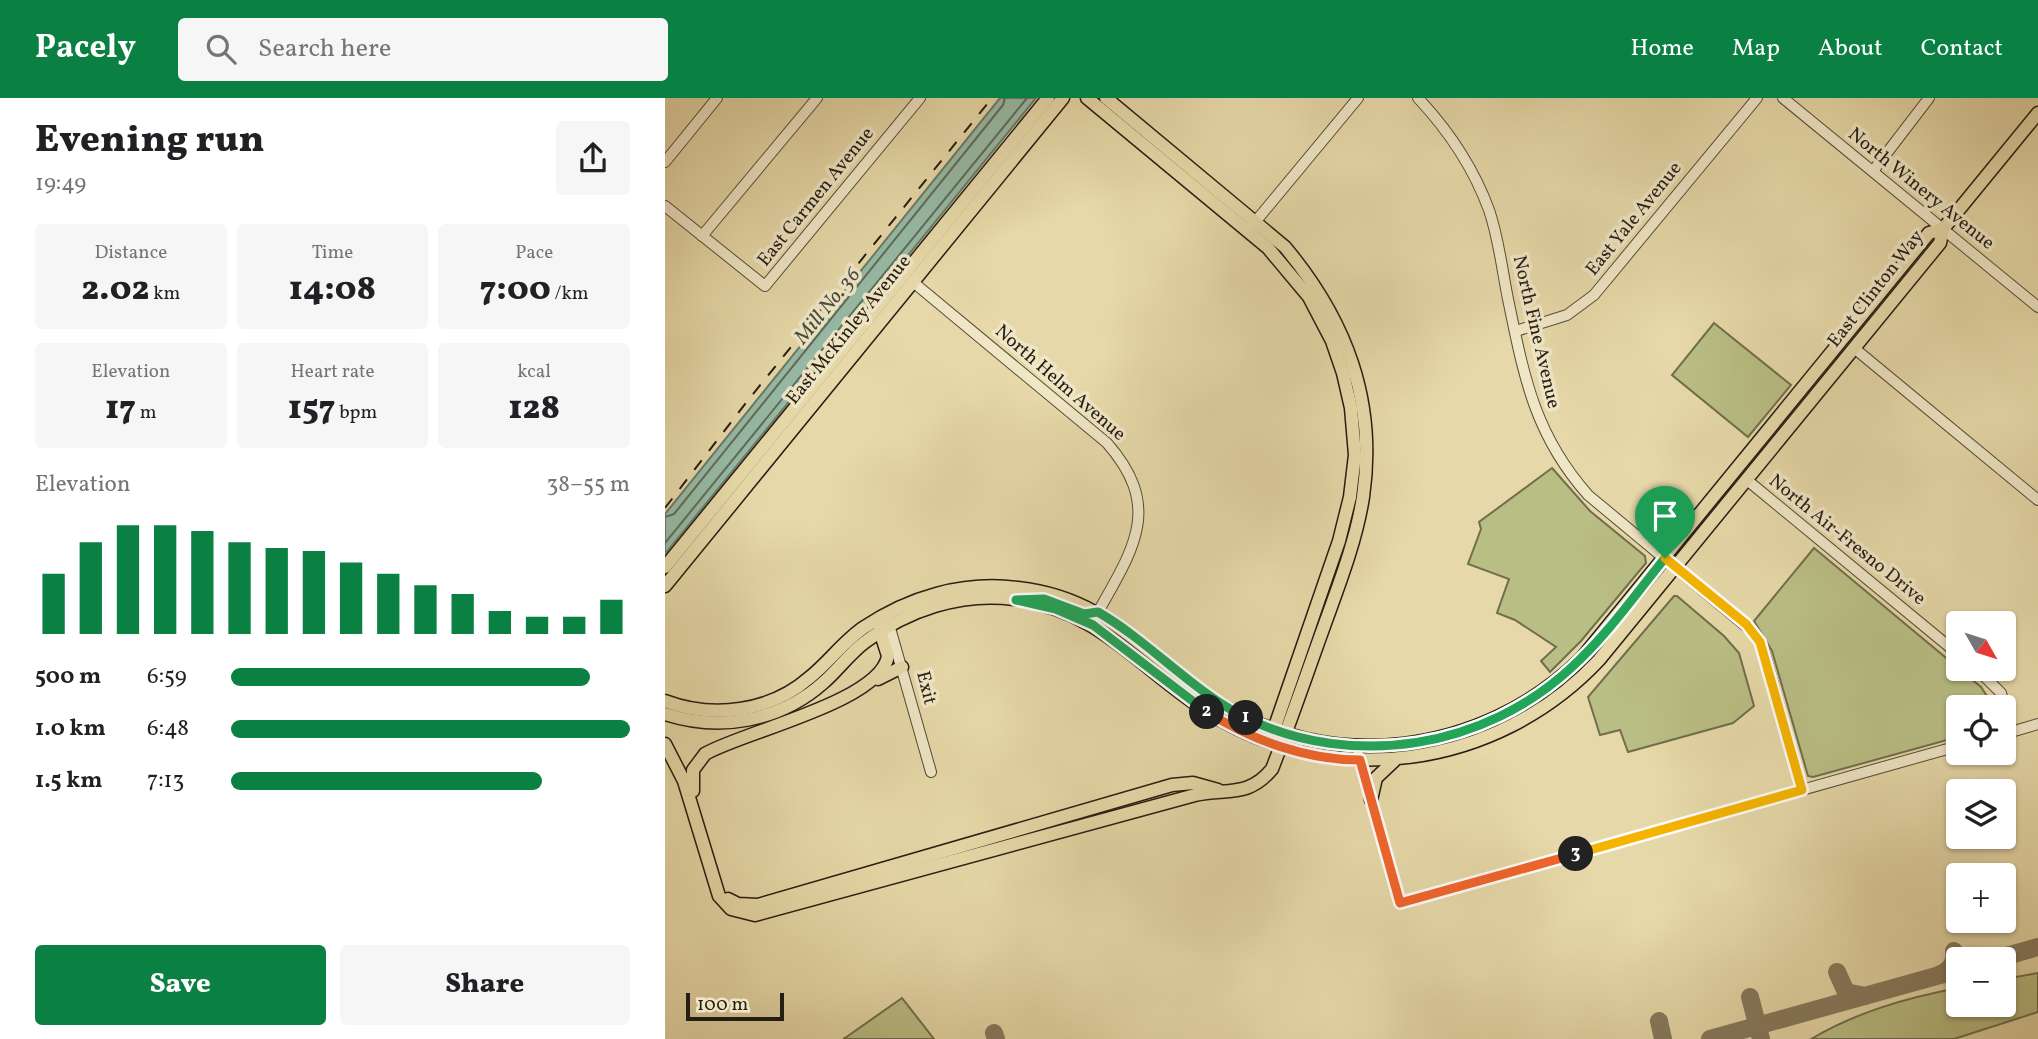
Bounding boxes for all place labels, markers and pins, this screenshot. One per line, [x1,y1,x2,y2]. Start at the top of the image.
pin [1635,486,1695,558]
pin: 2 [1189,694,1225,730]
pin: 1 [1229,700,1263,736]
pin: 3 [1559,836,1593,872]

